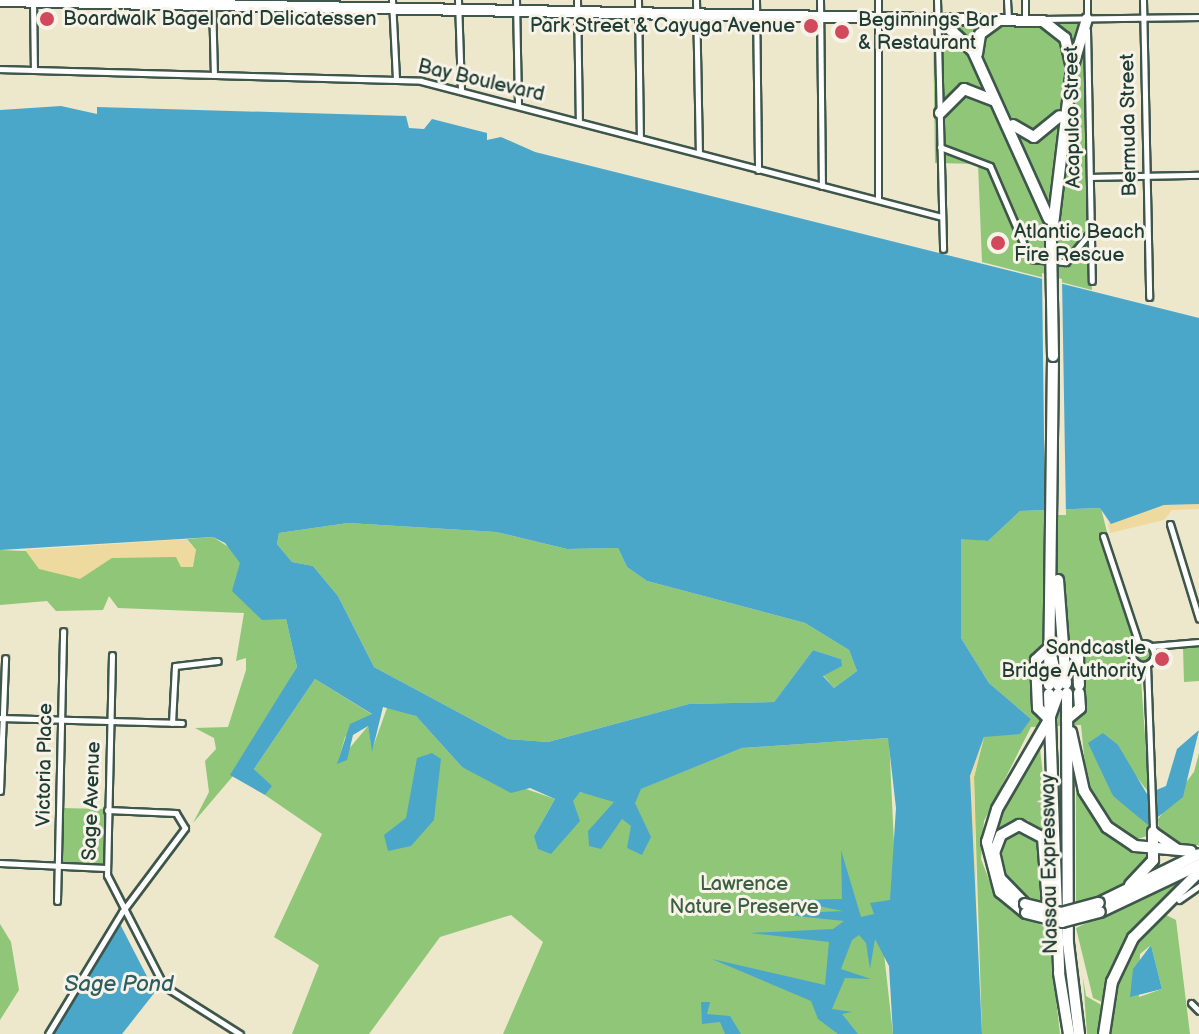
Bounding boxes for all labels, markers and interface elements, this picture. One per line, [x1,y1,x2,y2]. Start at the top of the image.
place label: Boardwalk Bagel and Delicatessen [63,7,377,31]
place label: Beginnings Bar & Restaurant [858,8,997,55]
marker: Boardwalk Bagel and Delicatessen [38,10,56,28]
place label: Park Street & Cayuga Avenue [529,14,795,38]
marker: Park Street & Cayuga Avenue [802,17,820,35]
marker: Beginnings Bar & Restaurant [833,23,851,41]
street label: Acapulco Street [1060,45,1086,189]
street label: Bermuda Street [1116,53,1142,197]
street label: Bay Boulevard [415,55,547,107]
place label: Atlantic Beach Fire Rescue [1014,220,1145,267]
marker: Atlantic Beach Fire Rescue [989,234,1007,252]
place label: Sandcastle Bridge Authority [1001,636,1146,683]
marker: Sandcastle Bridge Authority [1153,650,1171,668]
street label: Victoria Place [32,703,58,827]
street label: Sage Avenue [78,741,106,861]
street label: Nassau Expressway [1036,774,1064,954]
park label: Lawrence Nature Preserve [669,873,819,920]
water label: Sage Pond [64,972,174,998]

